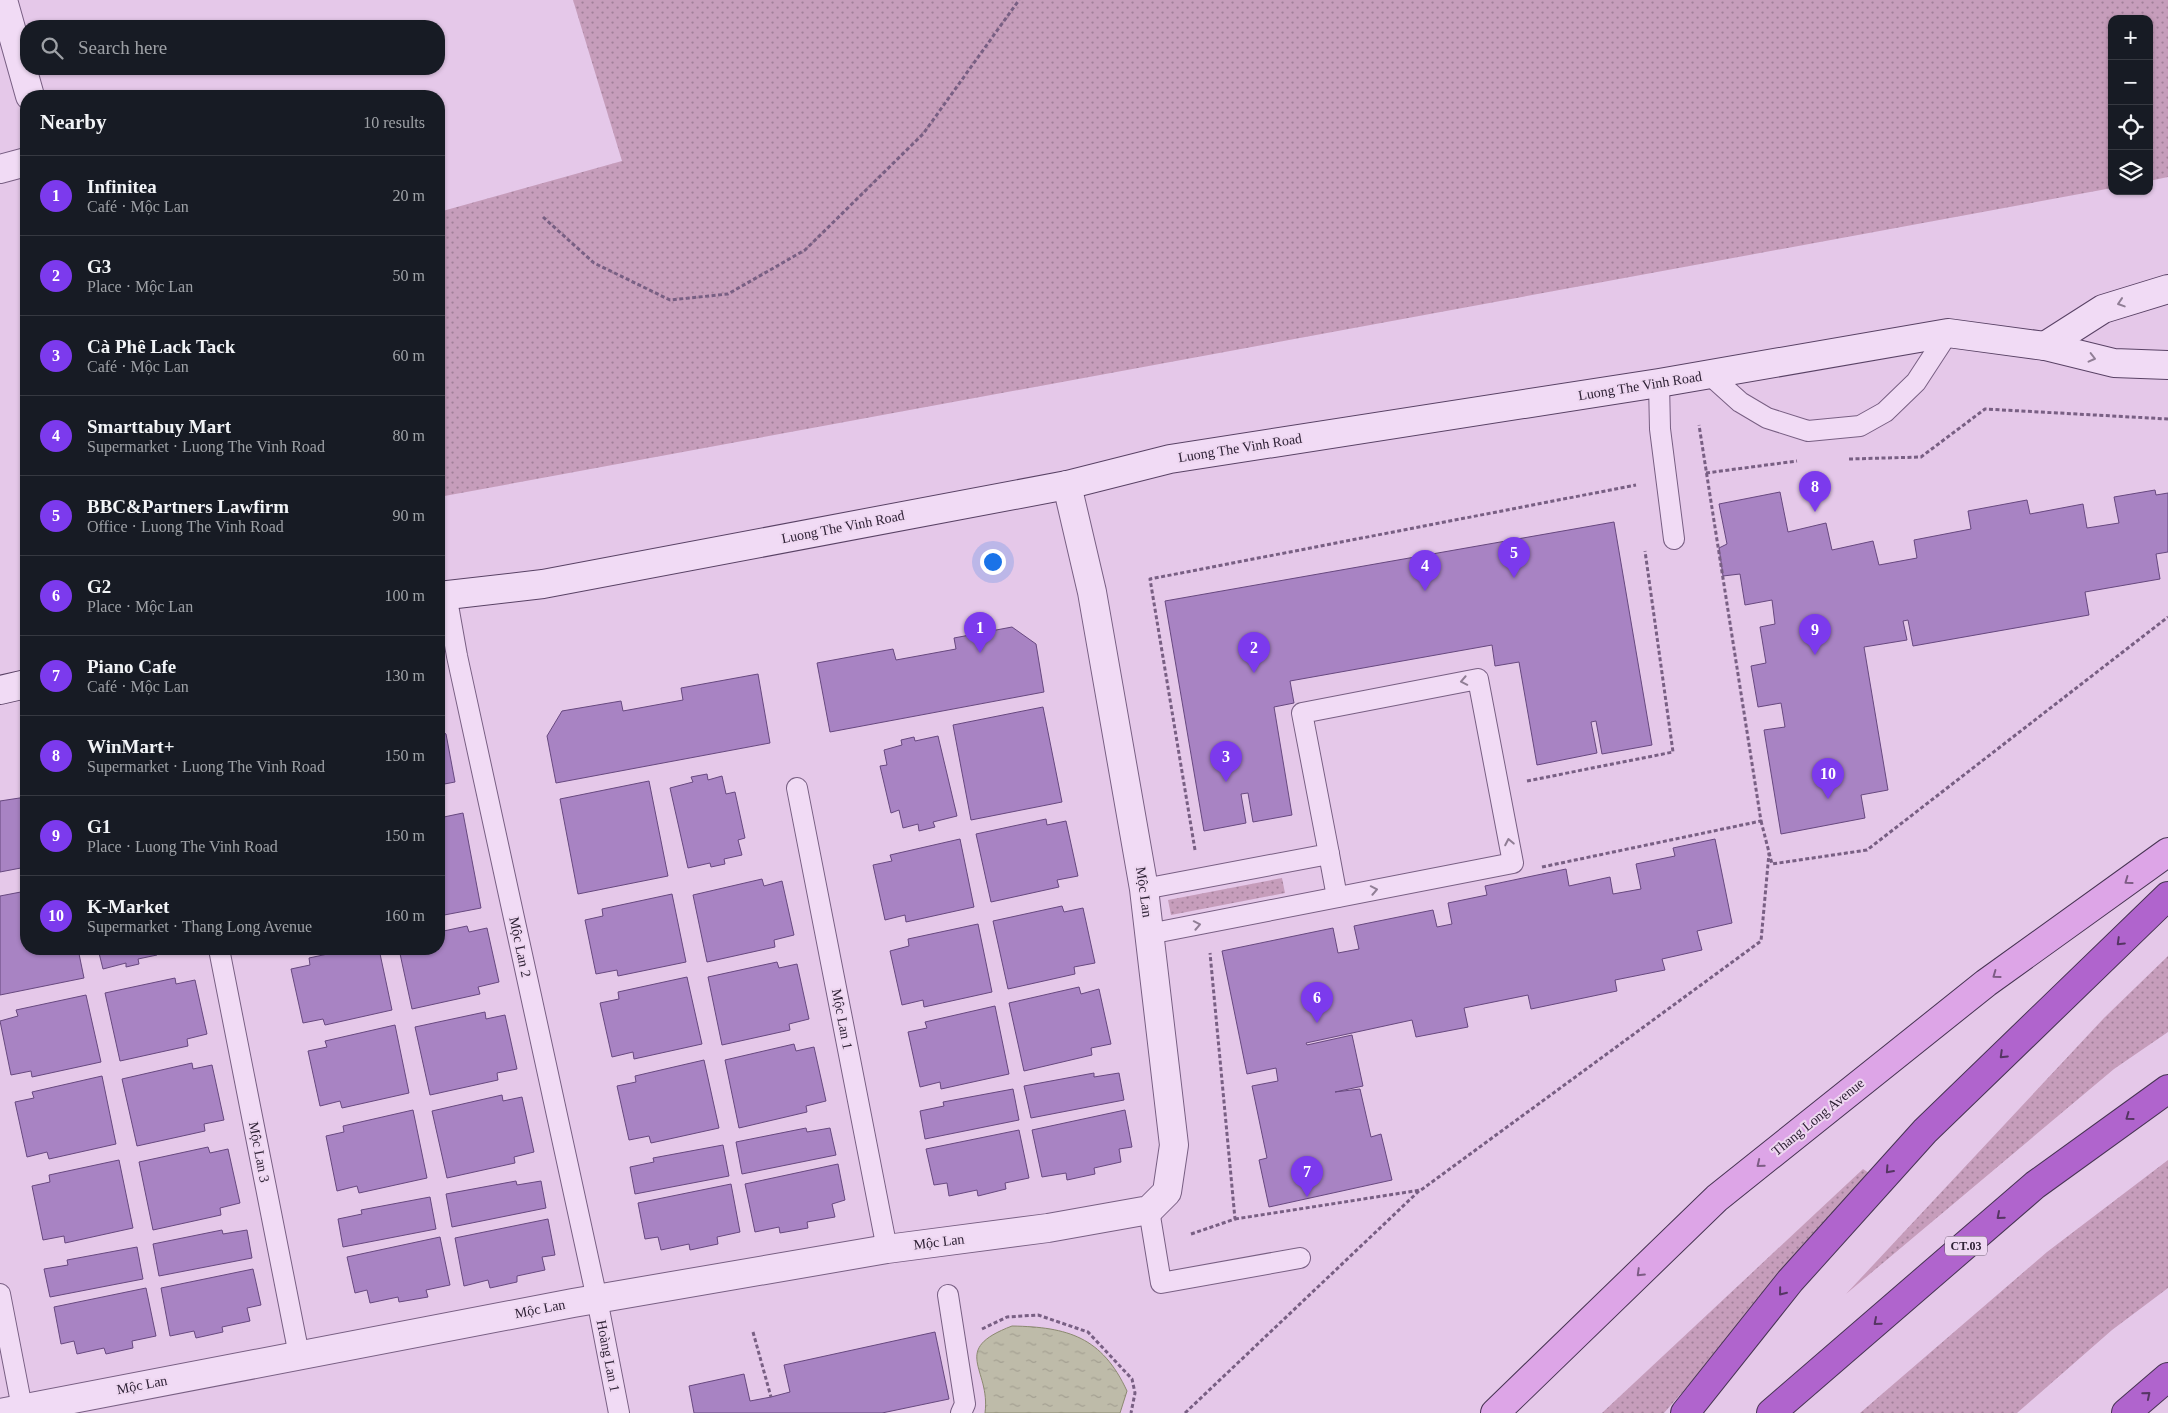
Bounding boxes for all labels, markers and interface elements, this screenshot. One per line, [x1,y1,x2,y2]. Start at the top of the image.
map controls [2108,15,2153,195]
button: + [2108,15,2153,60]
search box [20,20,445,75]
icon: search [38,34,66,62]
text: Search here [78,37,167,58]
button: − [2108,60,2153,105]
button: locate [2108,105,2153,150]
text: Nearby [40,110,107,134]
text: 10 results [363,114,425,131]
button: layers [2108,150,2153,195]
text: Infinitea [87,176,157,197]
text: 1 [52,187,60,204]
text: 20 m [393,187,425,204]
text: Café · Mộc Lan [87,198,189,215]
text: G3 [87,256,111,277]
text: 2 [52,267,60,284]
text: 50 m [393,267,425,284]
text: Place · Mộc Lan [87,278,193,295]
one-way arrow [2118,297,2126,307]
text: Cà Phê Lack Tack [87,336,235,357]
text: 3 [52,347,60,364]
text: 60 m [393,347,425,364]
one-way arrow [2088,352,2097,363]
text: Café · Mộc Lan [87,358,189,375]
street label: Luong The Vinh Road [1577,369,1703,403]
text: Smarttabuy Mart [87,416,231,437]
text: 4 [52,427,60,444]
text: 80 m [393,427,425,444]
street label: Luong The Vinh Road [1177,431,1303,465]
text: Supermarket · Luong The Vinh Road [87,438,325,455]
pin: 8 [1799,471,1831,512]
text: BBC&Partners Lawfirm [87,496,289,517]
text: 5 [52,507,60,524]
text: 90 m [393,507,425,524]
street label: Luong The Vinh Road [780,508,906,546]
text: Office · Luong The Vinh Road [87,518,284,535]
pin: 5 [1498,537,1530,578]
your location [980,549,1006,575]
pin: 4 [1409,550,1441,591]
text: G2 [87,576,111,597]
text: 6 [52,587,60,604]
text: 100 m [385,587,425,604]
text: Place · Mộc Lan [87,598,193,615]
pin: 1 [964,612,996,653]
pin: 9 [1799,614,1831,655]
pin: 2 [1238,632,1270,673]
text: Piano Cafe [87,656,176,677]
text: 7 [52,667,60,684]
text: 130 m [385,667,425,684]
one-way arrow [1460,676,1468,686]
text: Café · Mộc Lan [87,678,189,695]
text: WinMart+ [87,736,175,757]
pin: 3 [1210,741,1242,782]
text: 8 [52,747,60,764]
text: 150 m [385,747,425,764]
text: Supermarket · Luong The Vinh Road [87,758,325,775]
pin: 10 [1812,758,1844,799]
text: G1 [87,816,111,837]
text: 9 [52,827,60,844]
text: 150 m [385,827,425,844]
text: Place · Luong The Vinh Road [87,838,278,855]
one-way arrow [1504,838,1514,846]
street label: Mộc Lan [1133,866,1155,918]
one-way arrow [2124,875,2134,884]
one-way arrow [1369,885,1378,895]
text: K-Market [87,896,169,917]
text: 10 [48,907,64,924]
text: 160 m [385,907,425,924]
street label: Mộc Lan 2 [506,915,534,979]
text: Supermarket · Thang Long Avenue [87,918,312,935]
one-way arrow [1193,920,1202,930]
one-way arrow [2117,936,2126,945]
one-way arrow [1993,970,2002,978]
pin: 6 [1301,982,1333,1023]
street label: Mộc Lan 1 [829,987,855,1051]
one-way arrow [2000,1049,2009,1058]
street label: Thang Long Avenue [1769,1075,1867,1159]
one-way arrow [2125,1111,2135,1120]
street label: Mộc Lan 3 [246,1120,272,1184]
pin: 7 [1291,1156,1323,1197]
one-way arrow [1756,1158,1765,1167]
one-way arrow [1886,1165,1895,1174]
one-way arrow [1996,1210,2005,1219]
street label: Mộc Lan [913,1231,965,1253]
road number: CT.03 [1945,1236,1987,1256]
one-way arrow [1636,1267,1645,1276]
one-way arrow [1779,1286,1787,1295]
street label: Mộc Lan [514,1297,566,1321]
one-way arrow [1873,1316,1882,1325]
street label: Hoàng Lan 1 [594,1319,622,1393]
street label: Mộc Lan [116,1373,168,1397]
one-way arrow [2141,1392,2150,1401]

